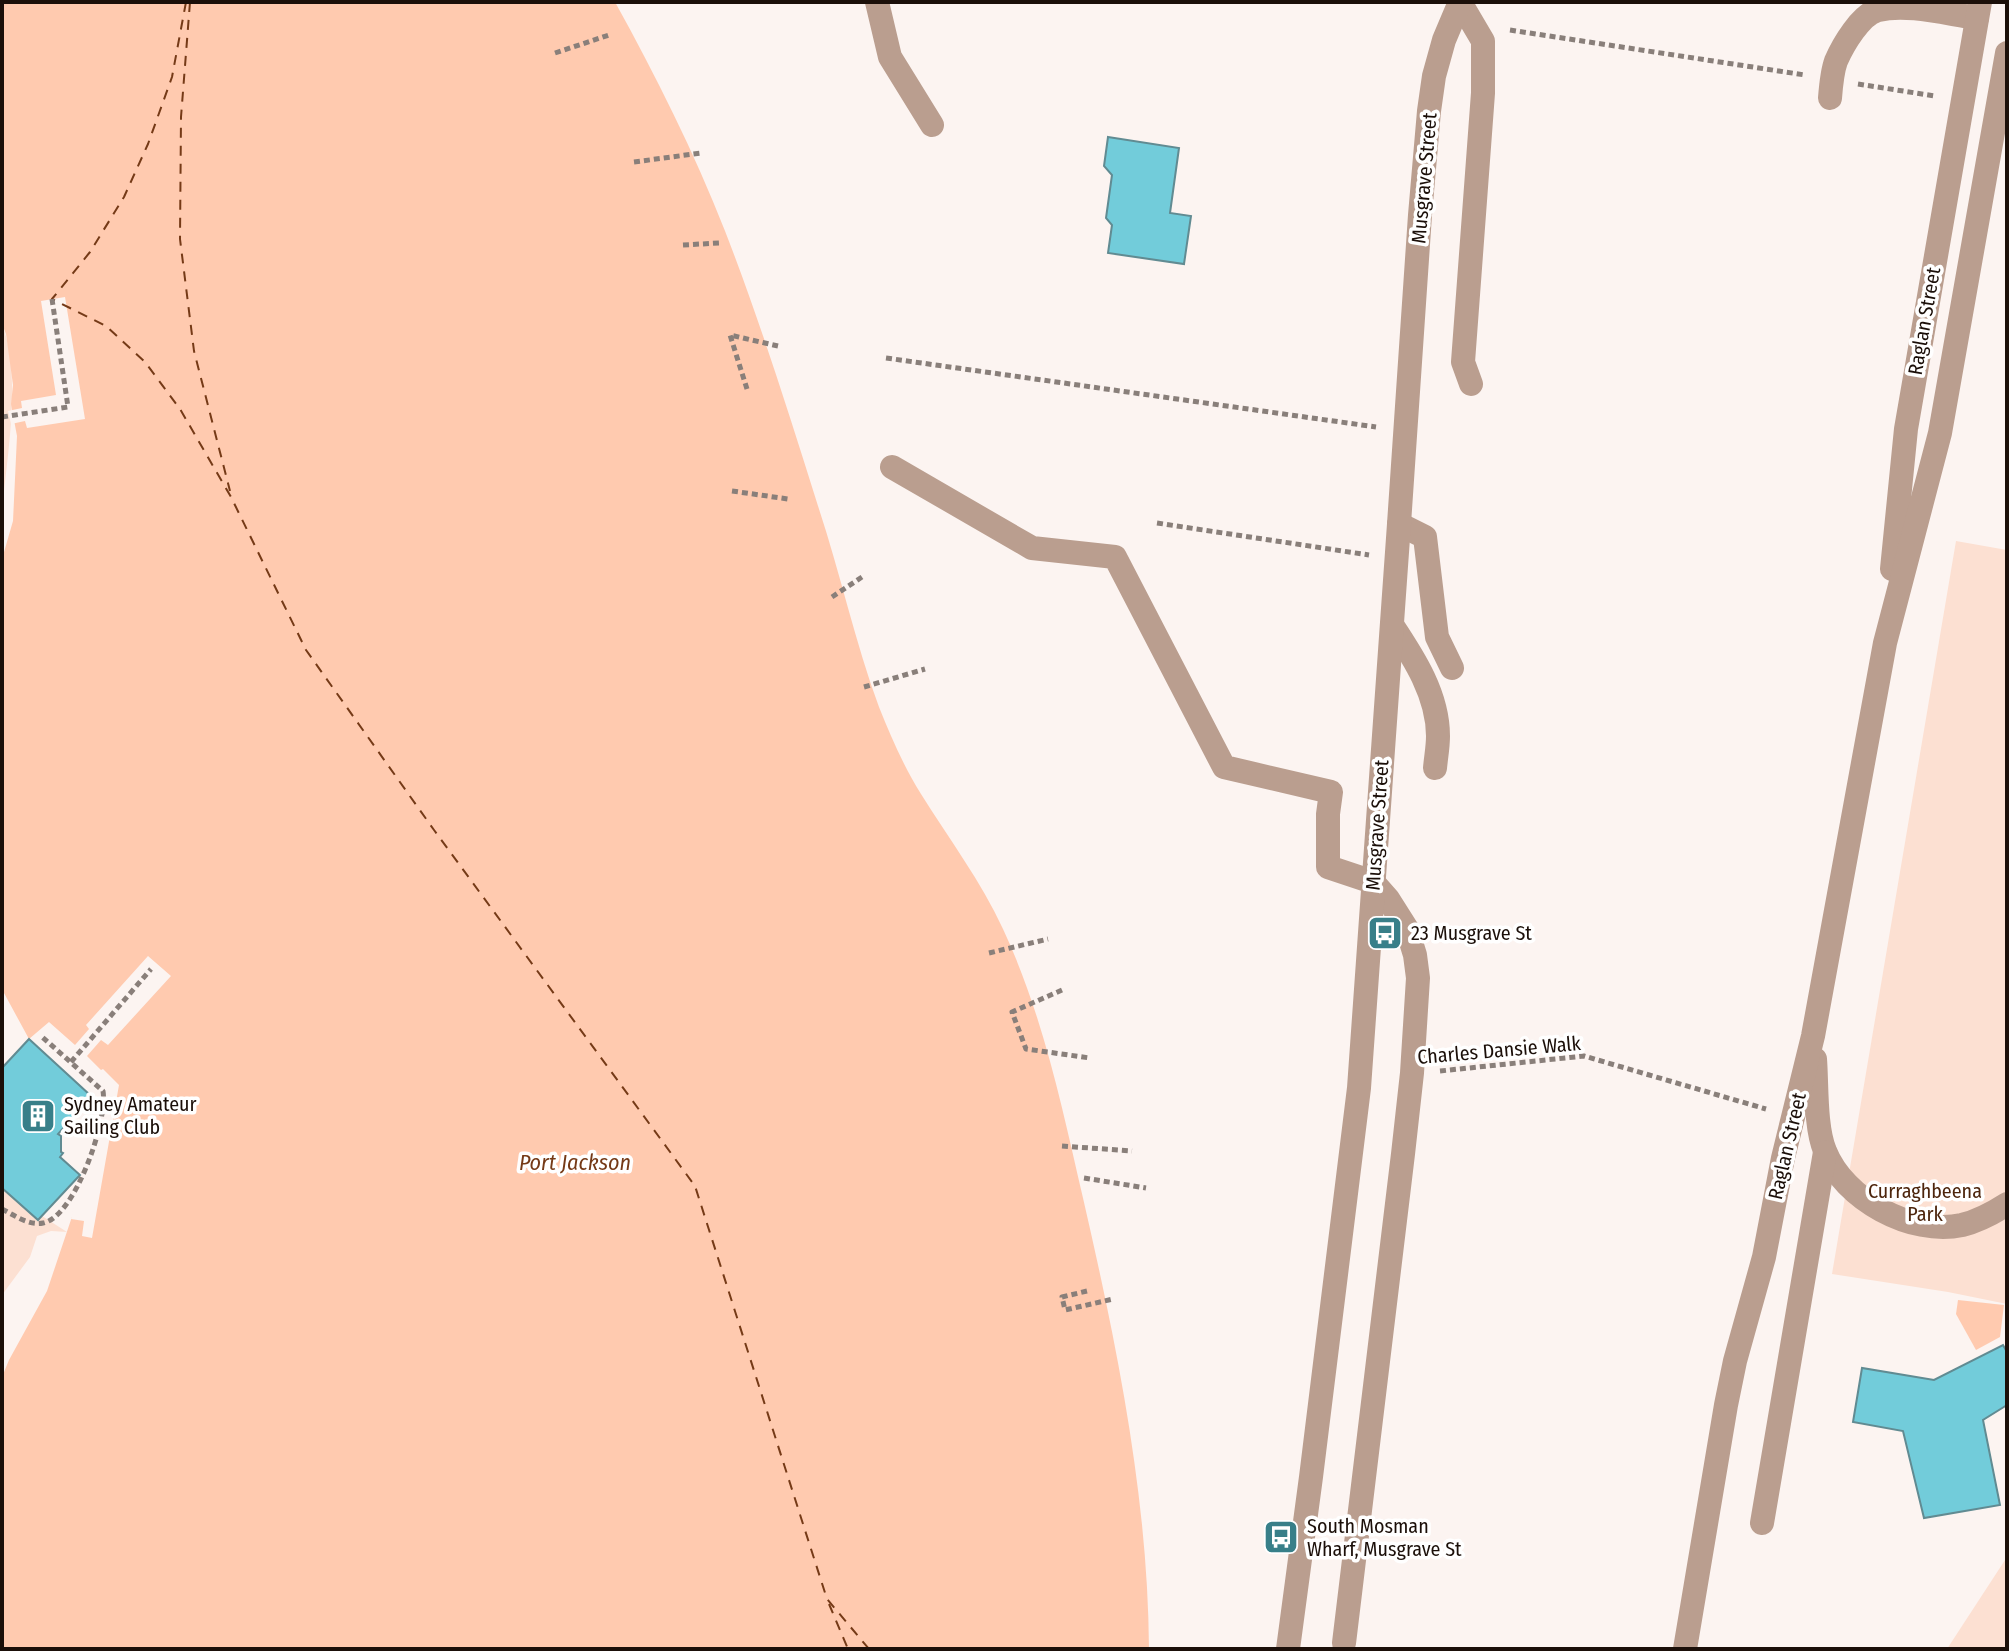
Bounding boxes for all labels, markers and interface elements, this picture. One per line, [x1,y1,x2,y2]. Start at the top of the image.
street label: Musgrave Street [1406,111,1442,244]
street label: Raglan Street [1903,265,1945,377]
street label: Musgrave Street [1360,758,1394,891]
bus stop icon: 23 Musgrave St [1366,914,1404,952]
place label: 23 Musgrave St [1411,921,1532,945]
street label: Charles Dansie Walk [1416,1031,1582,1069]
street label: Raglan Street [1763,1090,1811,1202]
place label: Sydney Amateur Sailing Club [64,1092,197,1139]
building icon: Sydney Amateur Sailing Club [19,1097,57,1135]
water label: Port Jackson [519,1149,631,1176]
park label: Curraghbeena Park [1868,1179,1982,1226]
place label: South Mosman Wharf, Musgrave St [1307,1514,1462,1561]
bus stop icon: South Mosman Wharf, Musgrave St [1262,1518,1300,1556]

